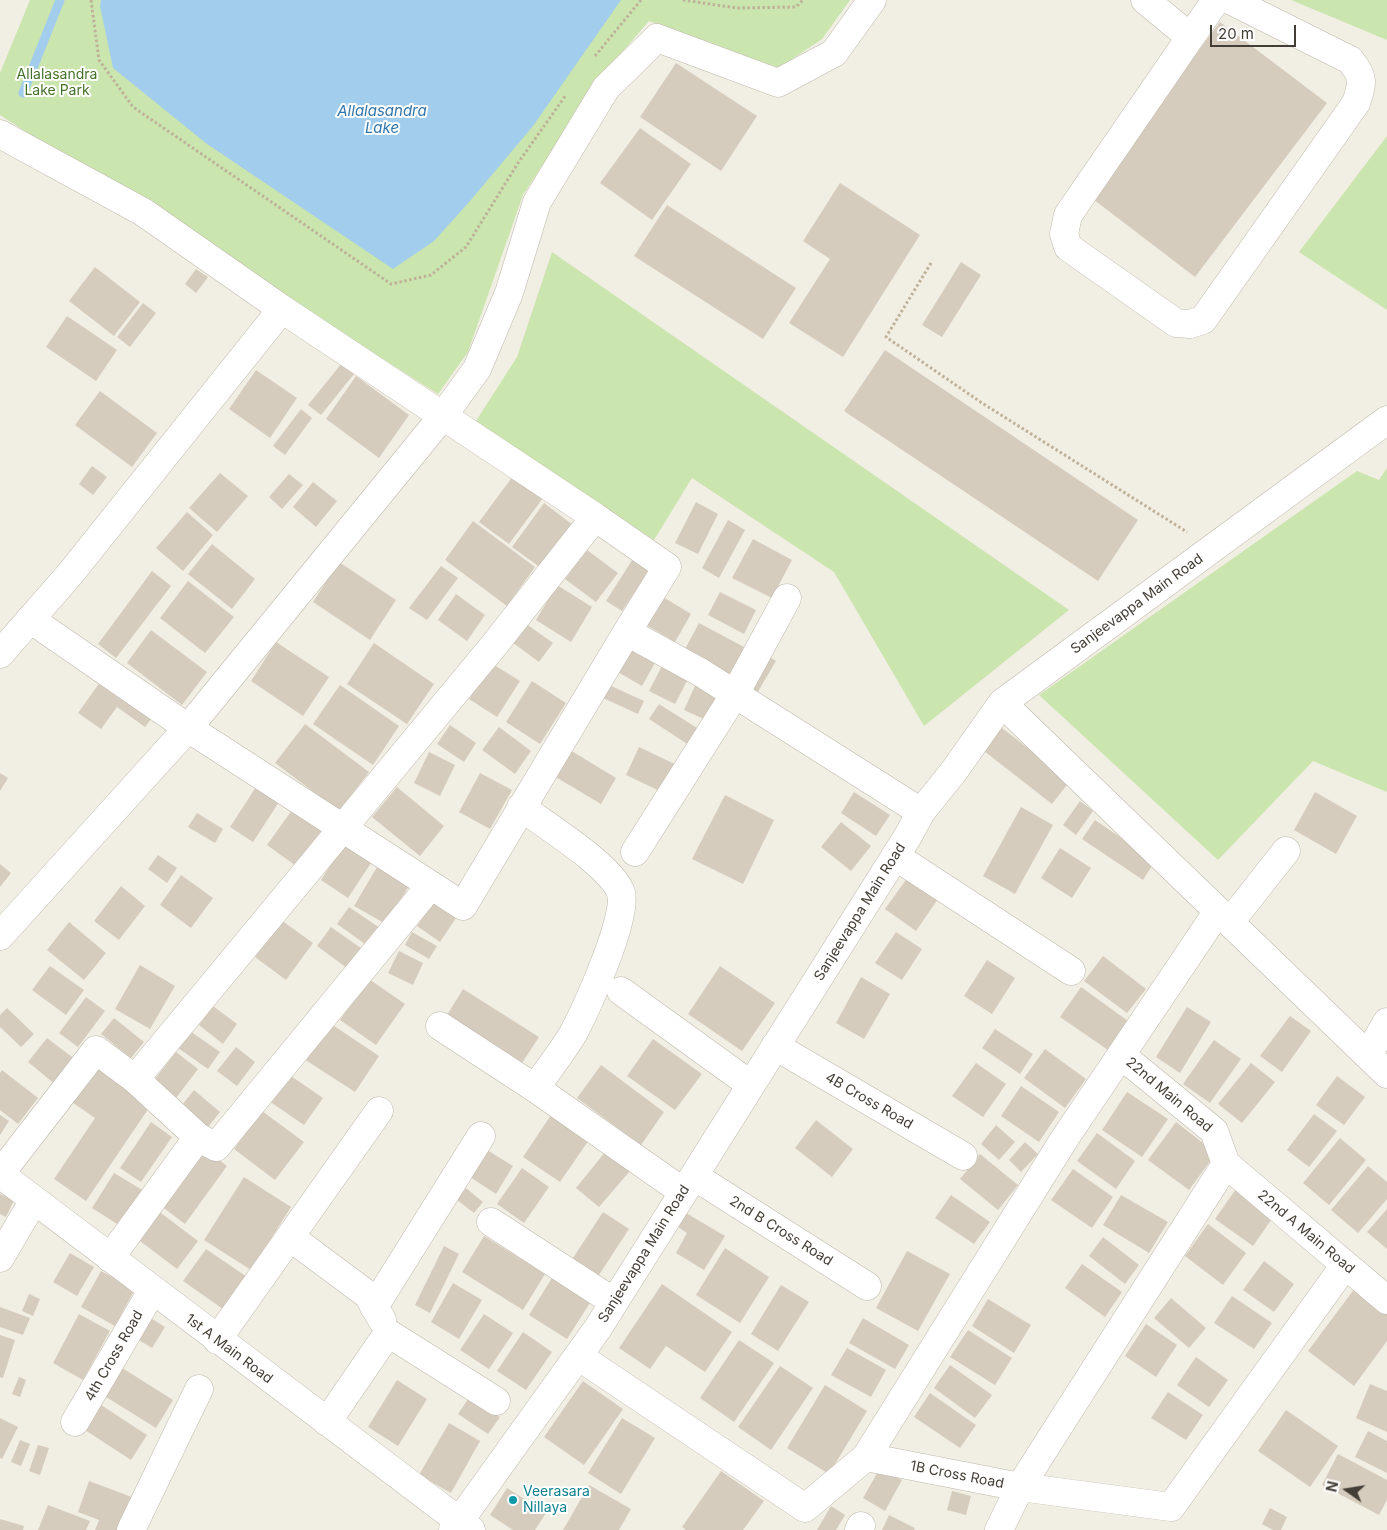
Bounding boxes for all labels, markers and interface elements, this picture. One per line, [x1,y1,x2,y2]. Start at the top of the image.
scale bar [1212,15,1298,47]
text: 20 m [1218,24,1254,43]
park label: Allalasandra Lake Park [17,67,97,100]
water label: Allalasandra Lake [337,102,427,137]
street label: Sanjeevappa Main Road [1068,550,1206,658]
street label: Sanjeevappa Main Road [811,840,909,984]
street label: 22nd Main Road [1122,1054,1216,1136]
street label: 4B Cross Road [822,1069,916,1133]
street label: Sanjeevappa Main Road [595,1182,693,1326]
street label: 22nd A Main Road [1254,1187,1358,1277]
street label: 2nd B Cross Road [726,1192,836,1270]
street label: 4th Cross Road [81,1308,147,1404]
street label: 1st A Main Road [182,1311,276,1387]
street label: 1B Cross Road [909,1458,1005,1492]
north arrow [1322,1465,1372,1515]
text: N [1322,1479,1341,1494]
place label: Veerasara Nillaya [523,1484,590,1516]
marker: Veerasara Nillaya [507,1494,519,1506]

